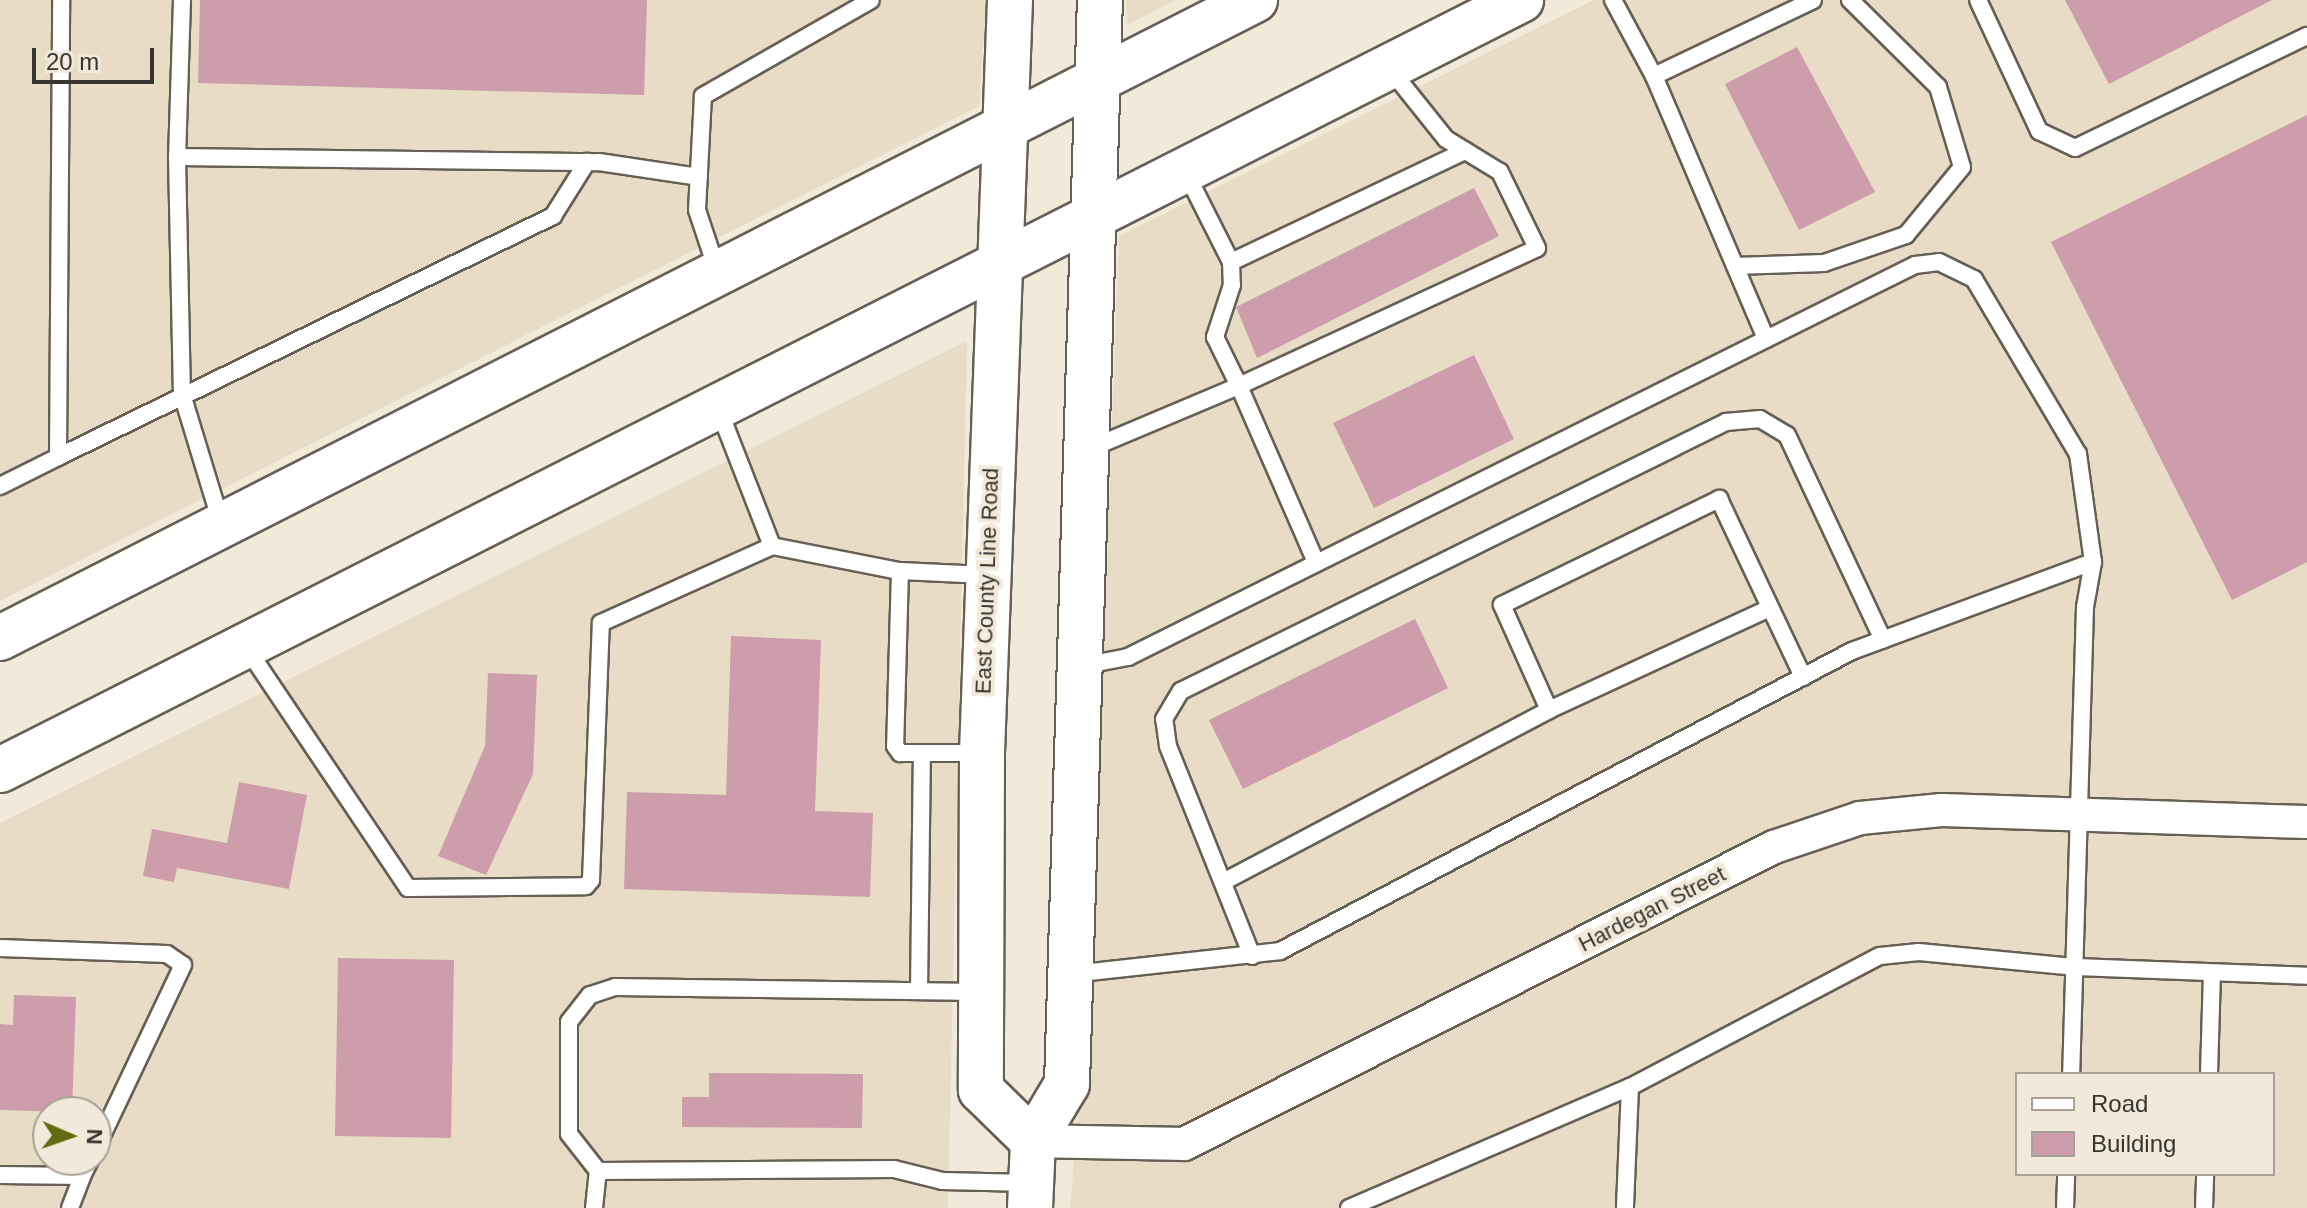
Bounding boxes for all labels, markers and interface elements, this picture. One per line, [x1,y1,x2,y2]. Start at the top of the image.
scale bar [36,32,158,82]
text: 20 m [46,48,99,75]
street label: East County Line Road [970,467,1004,695]
street label: Hardegan Street [1574,861,1730,957]
legend [2015,1072,2275,1176]
text: Road [2091,1090,2148,1117]
north arrow [32,1096,112,1176]
text: N [82,1128,107,1145]
text: Building [2091,1130,2176,1157]

